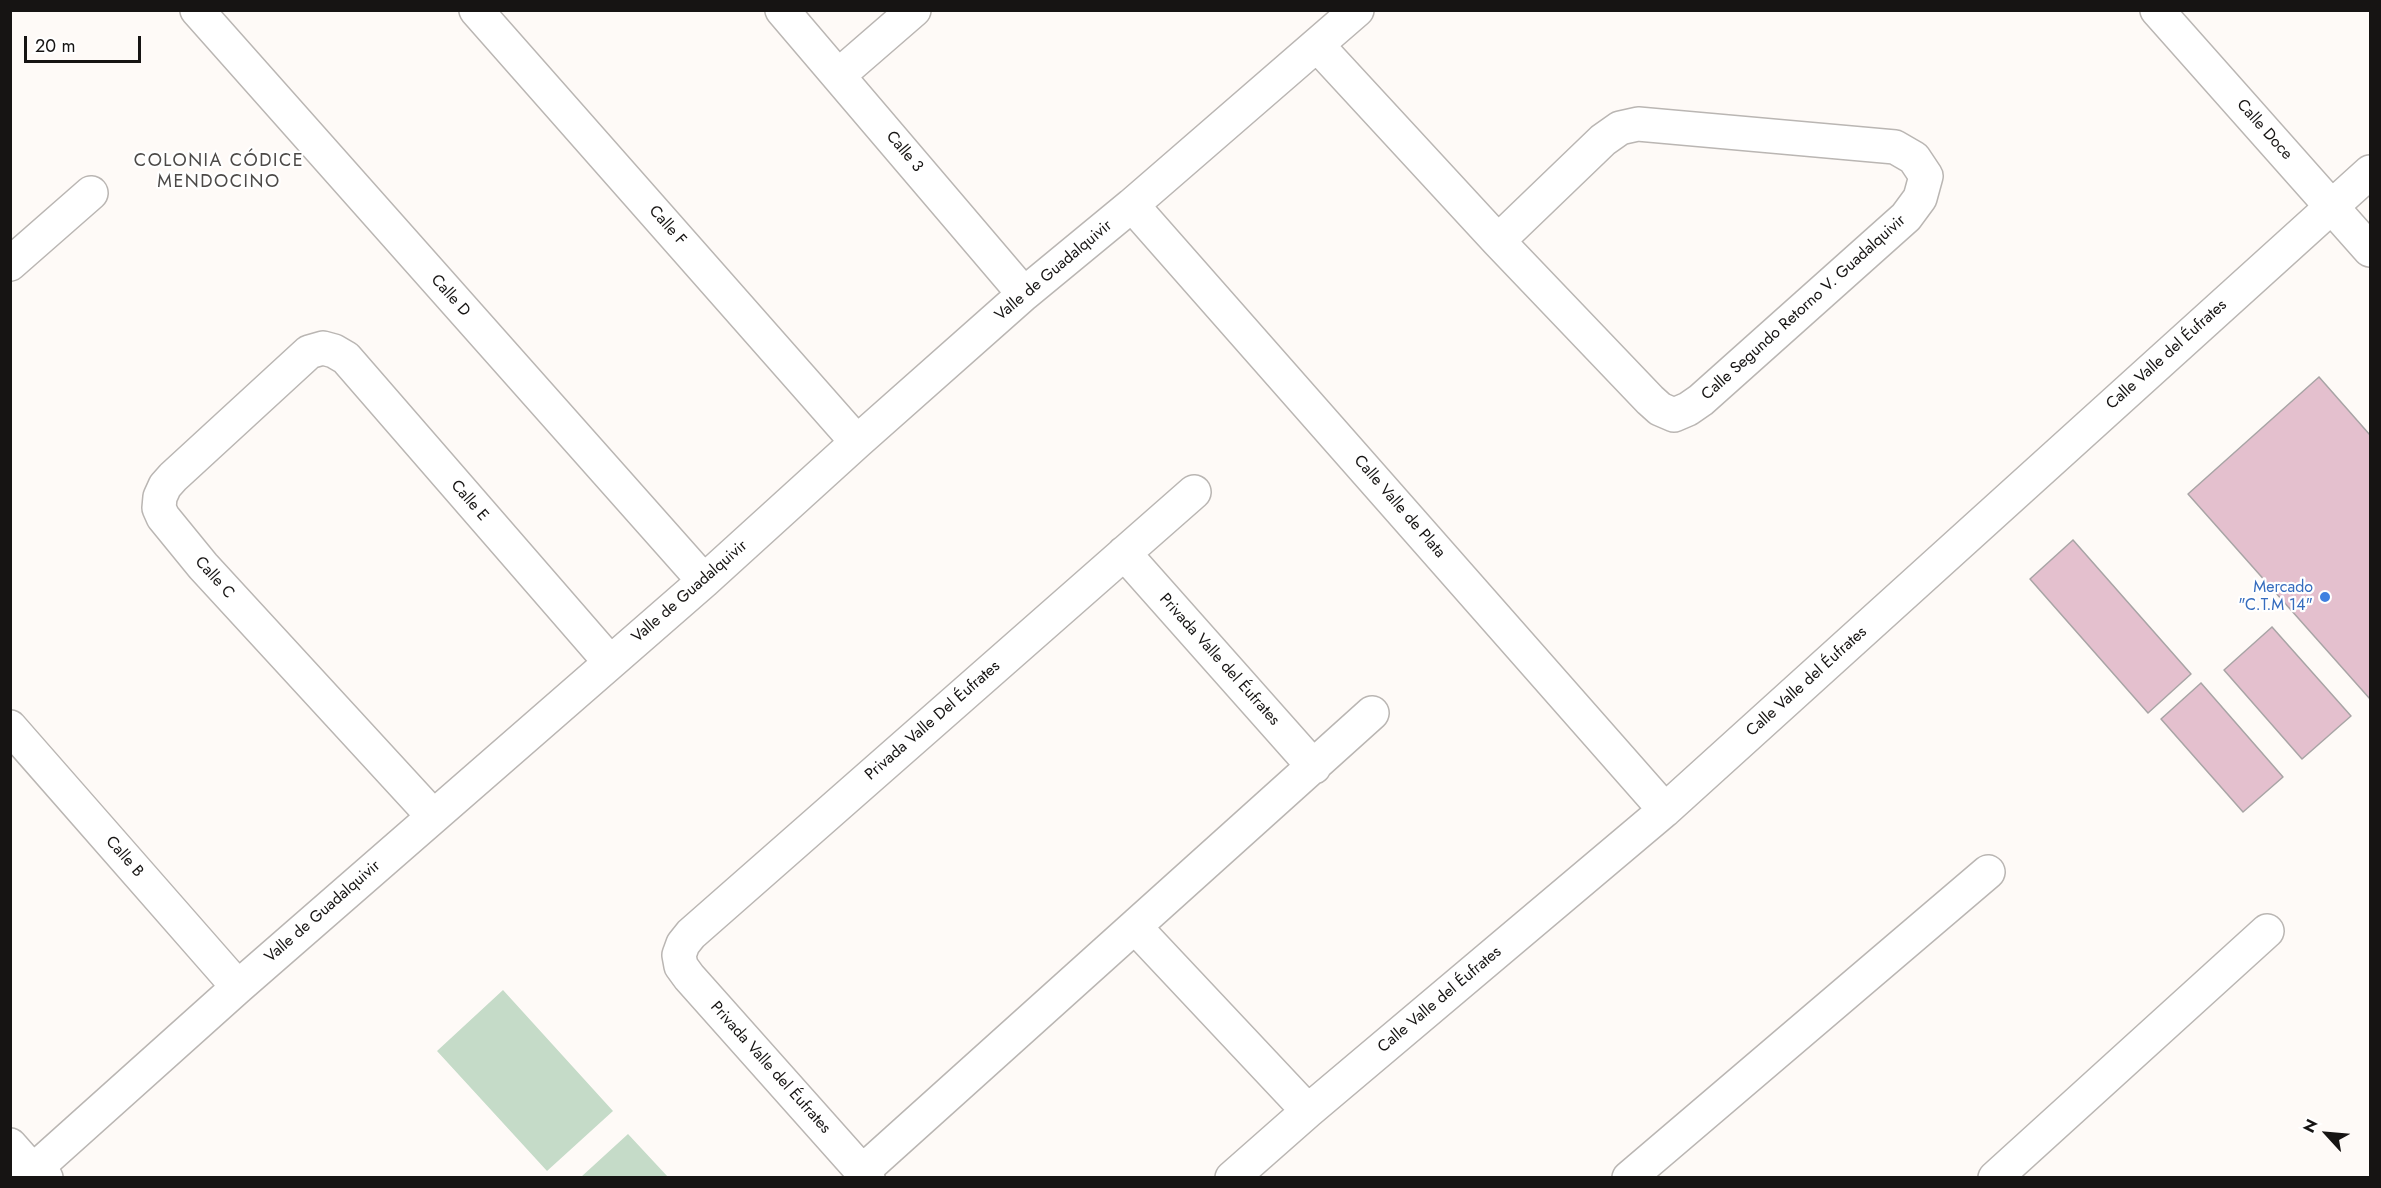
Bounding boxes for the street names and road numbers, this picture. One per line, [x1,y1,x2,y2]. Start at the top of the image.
street label: Calle Doce [2232,96,2296,164]
street label: Calle 3 [881,128,927,176]
street label: Calle F [644,202,690,250]
street label: Calle Segundo Retorno V. Guadalquivir [1698,211,1910,405]
street label: Valle de Guadalquivir [992,217,1116,325]
street label: Calle D [426,271,474,321]
street label: Calle Valle del Éufrates [2103,296,2231,414]
street label: Calle Valle de Plata [1349,452,1449,562]
street label: Calle E [446,477,492,525]
street label: Valle de Guadalquivir [628,537,752,647]
street label: Calle C [190,553,238,603]
street label: Privada Valle del Éufrates [1155,590,1283,730]
street label: Calle Valle del Éufrates [1743,623,1871,741]
street label: Privada Valle Del Éufrates [862,657,1004,785]
street label: Calle B [101,833,147,881]
street label: Valle de Guadalquivir [261,857,385,967]
street label: Calle Valle del Éufrates [1374,943,1506,1057]
street label: Privada Valle del Éufrates [706,998,834,1138]

